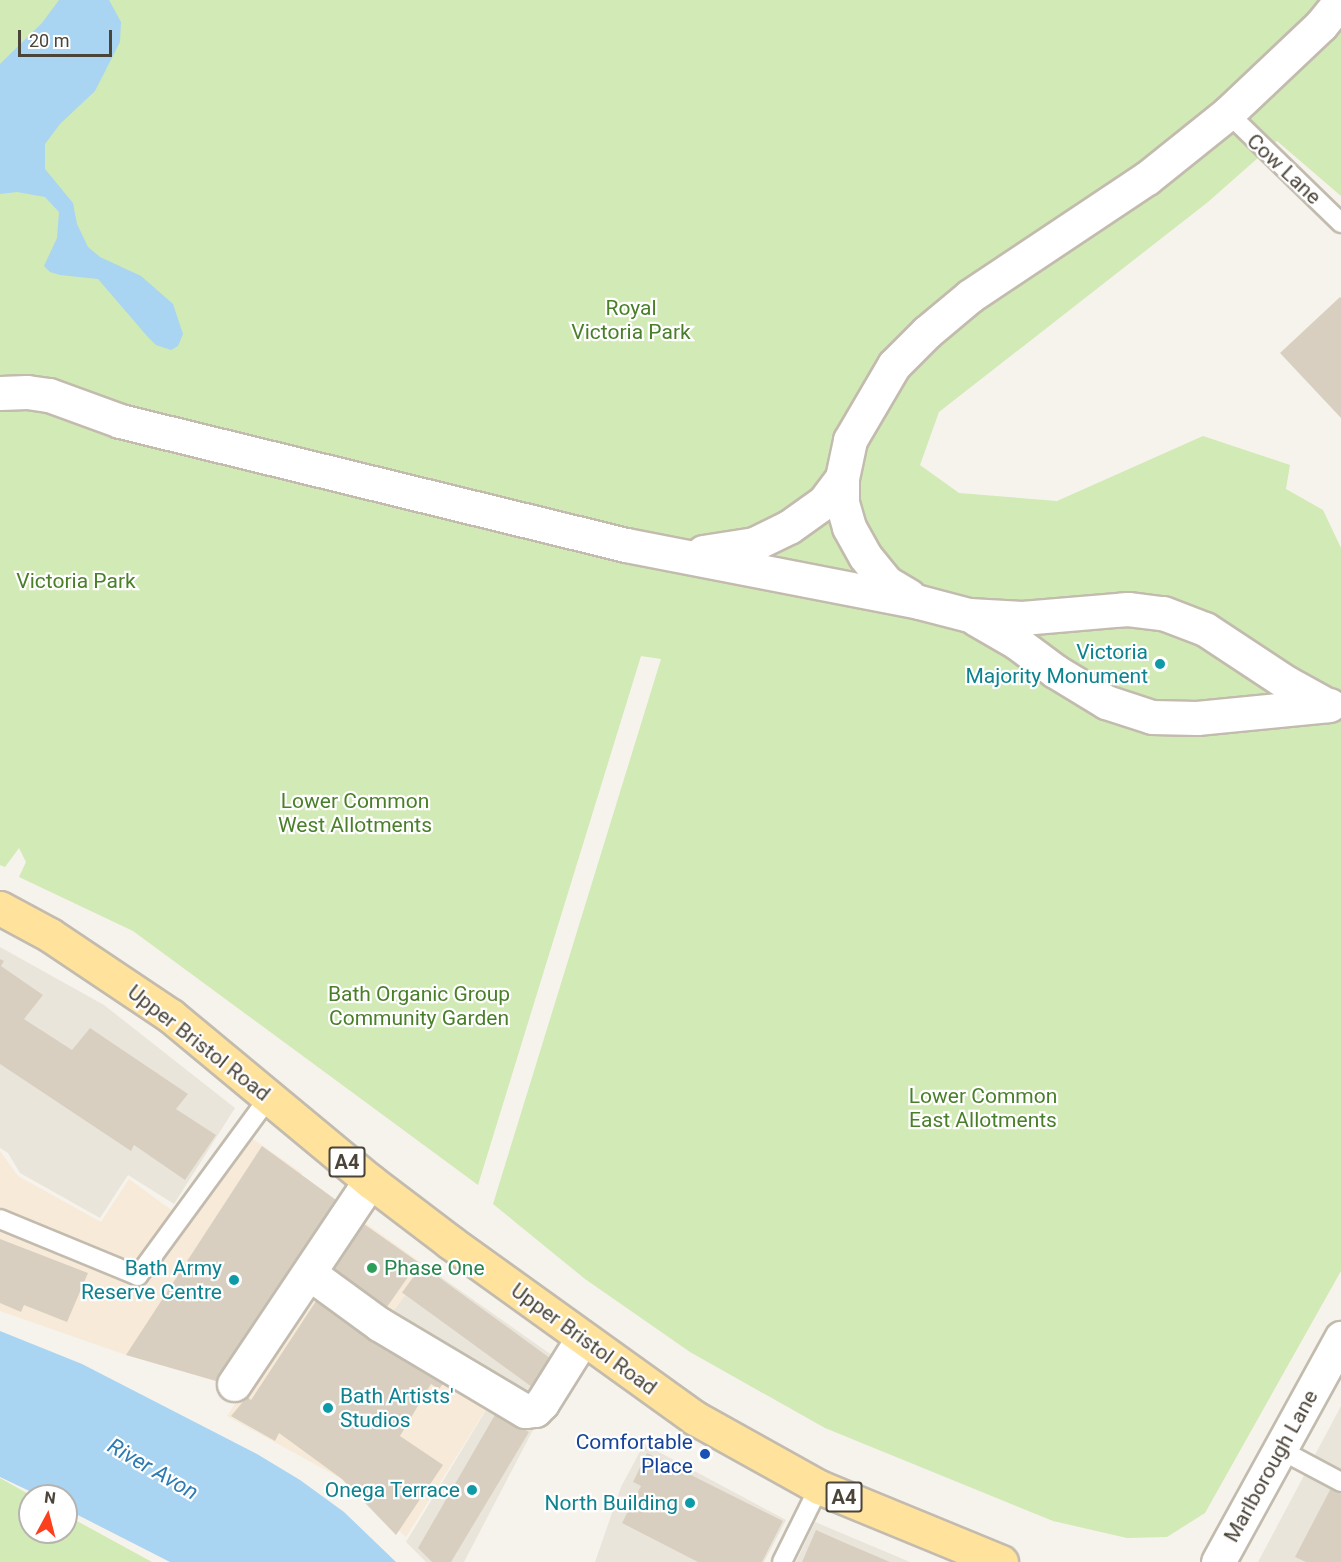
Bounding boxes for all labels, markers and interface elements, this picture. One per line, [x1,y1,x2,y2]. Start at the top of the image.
scale bar [21,18,116,56]
text: 20 m [29,30,69,51]
street label: Cow Lane [1242,128,1326,210]
park label: Royal Victoria Park [571,295,691,345]
park label: Victoria Park [16,568,136,594]
place label: Victoria Majority Monument [966,639,1148,689]
marker: Victoria Majority Monument [1153,657,1167,671]
park label: Lower Common West Allotments [278,788,432,838]
street label: Upper Bristol Road [123,980,275,1106]
park label: Bath Organic Group Community Garden [328,981,510,1031]
park label: Lower Common East Allotments [909,1083,1057,1133]
road number: A4 [328,1145,366,1179]
place label: Bath Army Reserve Centre [81,1255,222,1305]
place label: Phase One [384,1255,485,1281]
marker: Phase One [365,1261,379,1275]
marker: Bath Army Reserve Centre [227,1273,241,1287]
street label: Upper Bristol Road [506,1278,662,1400]
place label: Bath Artists' Studios [340,1383,454,1433]
street label: Marlborough Lane [1219,1385,1323,1547]
marker: Bath Artists' Studios [321,1401,335,1415]
place label: Comfortable Place [576,1429,693,1479]
water label: River Avon [103,1433,203,1505]
marker: Comfortable Place [698,1447,712,1461]
place label: Onega Terrace [324,1477,460,1503]
road number: A4 [824,1480,864,1514]
marker: Onega Terrace [465,1483,479,1497]
north arrow [18,1484,78,1544]
text: N [43,1488,57,1508]
place label: North Building [545,1490,678,1516]
marker: North Building [683,1496,697,1510]

